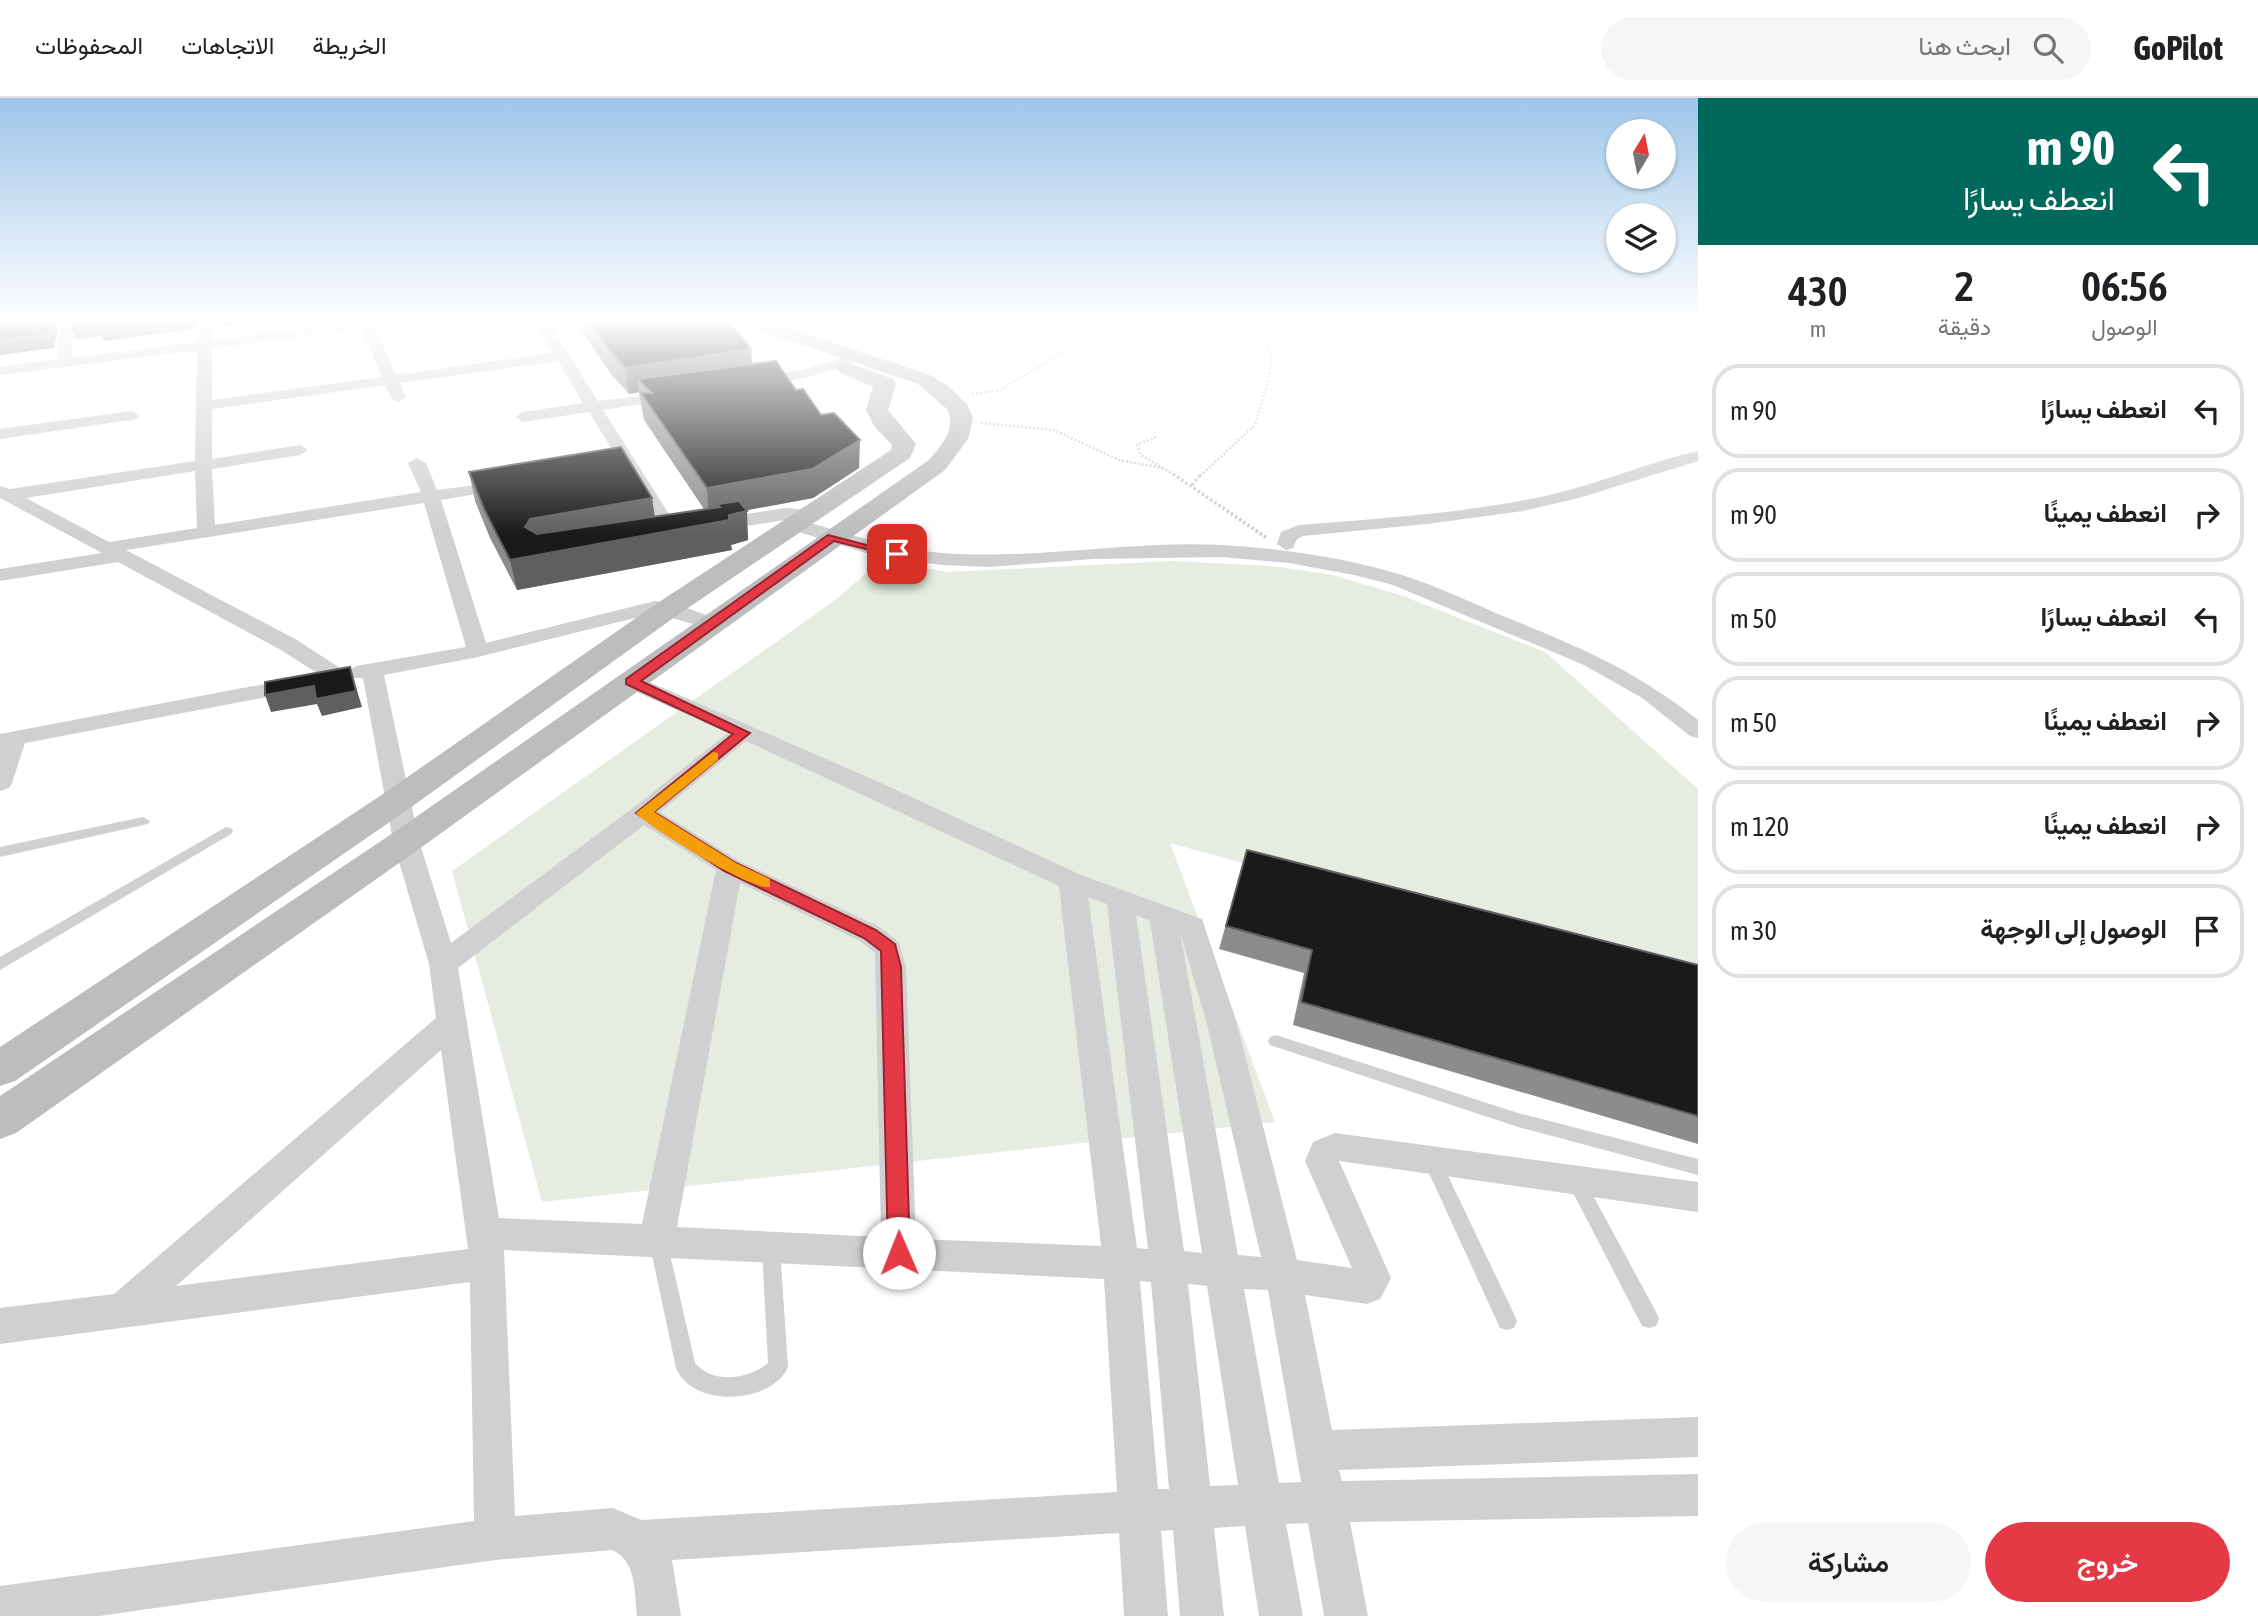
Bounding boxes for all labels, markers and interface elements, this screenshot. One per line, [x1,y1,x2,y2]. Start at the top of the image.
search box [1601,17,2091,80]
icon: search [2029,29,2067,67]
text: GoPilot [2133,29,2223,67]
text: ابحث هنا [1918,31,2011,61]
text: المحفوظات [35,32,143,59]
text: الاتجاهات [181,32,274,59]
text: الخريطة [312,32,387,59]
north arrow [1606,119,1676,189]
map controls [1606,119,1676,273]
text: 90 m [2027,119,2115,175]
icon: left [2139,126,2230,217]
text: انعطف يسارًا [1963,180,2115,217]
button: layers [1606,203,1676,273]
text: 2 [1955,262,1974,310]
text: 06:56 [2081,262,2168,310]
text: 430 [1788,267,1848,315]
text: دقيقة [1938,314,1991,340]
text: الوصول [2091,314,2158,340]
text: m [1810,316,1826,342]
icon: left [2188,392,2226,430]
text: انعطف يسارًا [2040,394,2167,424]
text: 90 m [1730,396,1777,426]
icon: right [2188,496,2226,534]
text: انعطف يمينًا [2044,498,2167,528]
text: 90 m [1730,500,1777,530]
pin [867,524,927,584]
icon: arrive [878,535,916,573]
icon: left [2188,600,2226,638]
text: انعطف يسارًا [2040,602,2167,632]
text: 50 m [1730,604,1777,634]
icon: right [2188,704,2226,742]
text: انعطف يمينًا [2044,706,2167,736]
text: 50 m [1730,708,1777,738]
icon: right [2188,808,2226,846]
text: انعطف يمينًا [2044,810,2167,840]
text: 120 m [1730,812,1789,842]
icon: arrive [2188,912,2226,950]
text: الوصول إلى الوجهة [1980,914,2167,944]
text: 30 m [1730,916,1777,946]
position arrow [862,1216,936,1290]
button: مشاركة [1726,1522,1971,1602]
button: خروج [1985,1522,2230,1602]

